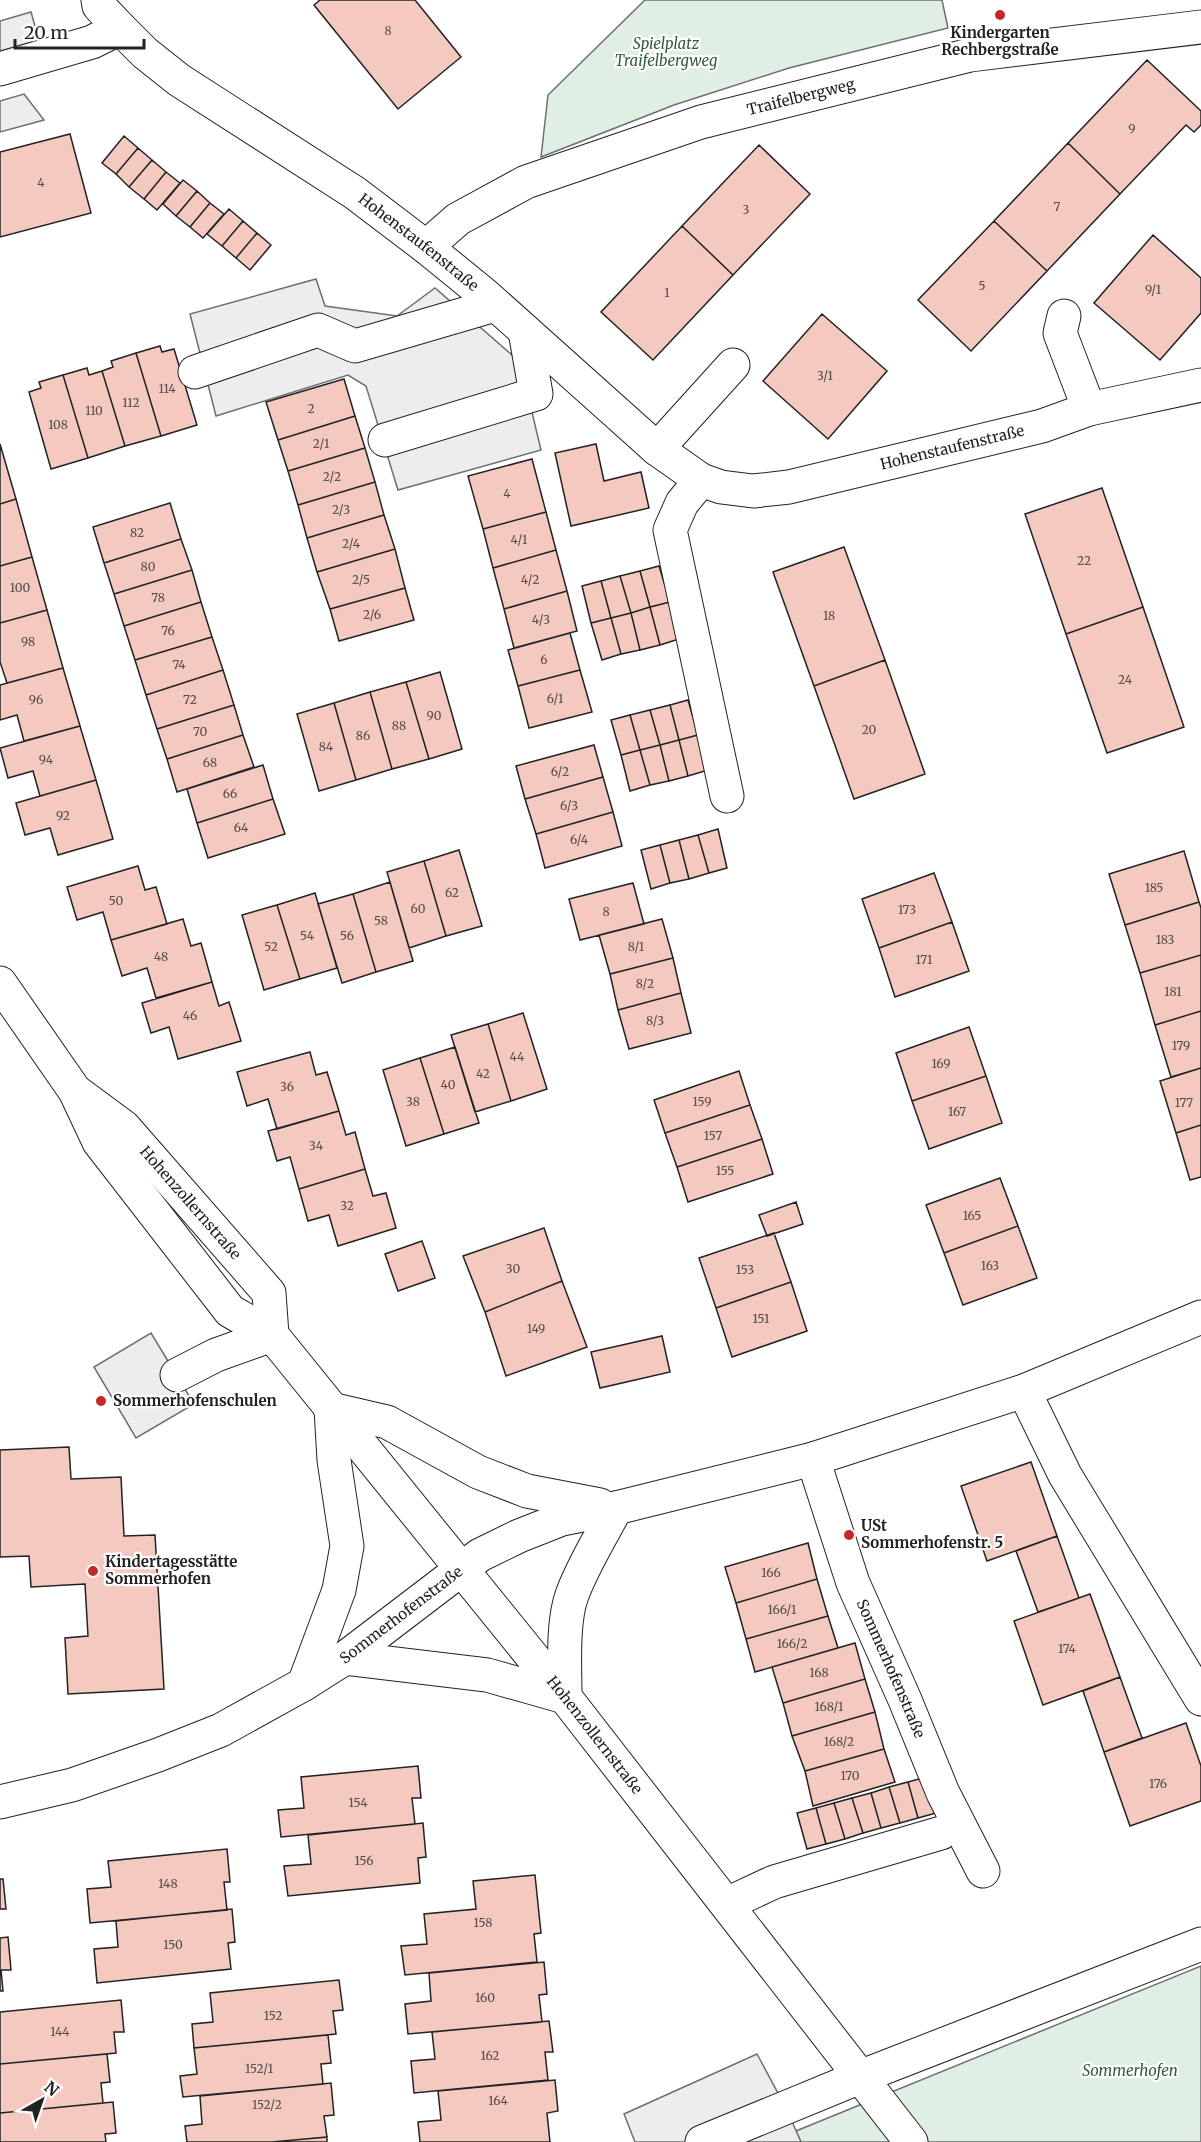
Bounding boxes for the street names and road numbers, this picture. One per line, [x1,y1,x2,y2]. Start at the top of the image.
street label: Traifelbergweg [745,74,857,119]
street label: Hohenstaufenstraße [355,189,483,295]
street label: Hohenstaufenstraße [878,421,1026,474]
street label: Hohenzollernstraße [136,1142,245,1263]
street label: Sommerhofenstraße [336,1562,466,1668]
street label: Sommerhofenstraße [852,1596,930,1741]
street label: Hohenzollernstraße [543,1672,647,1798]

